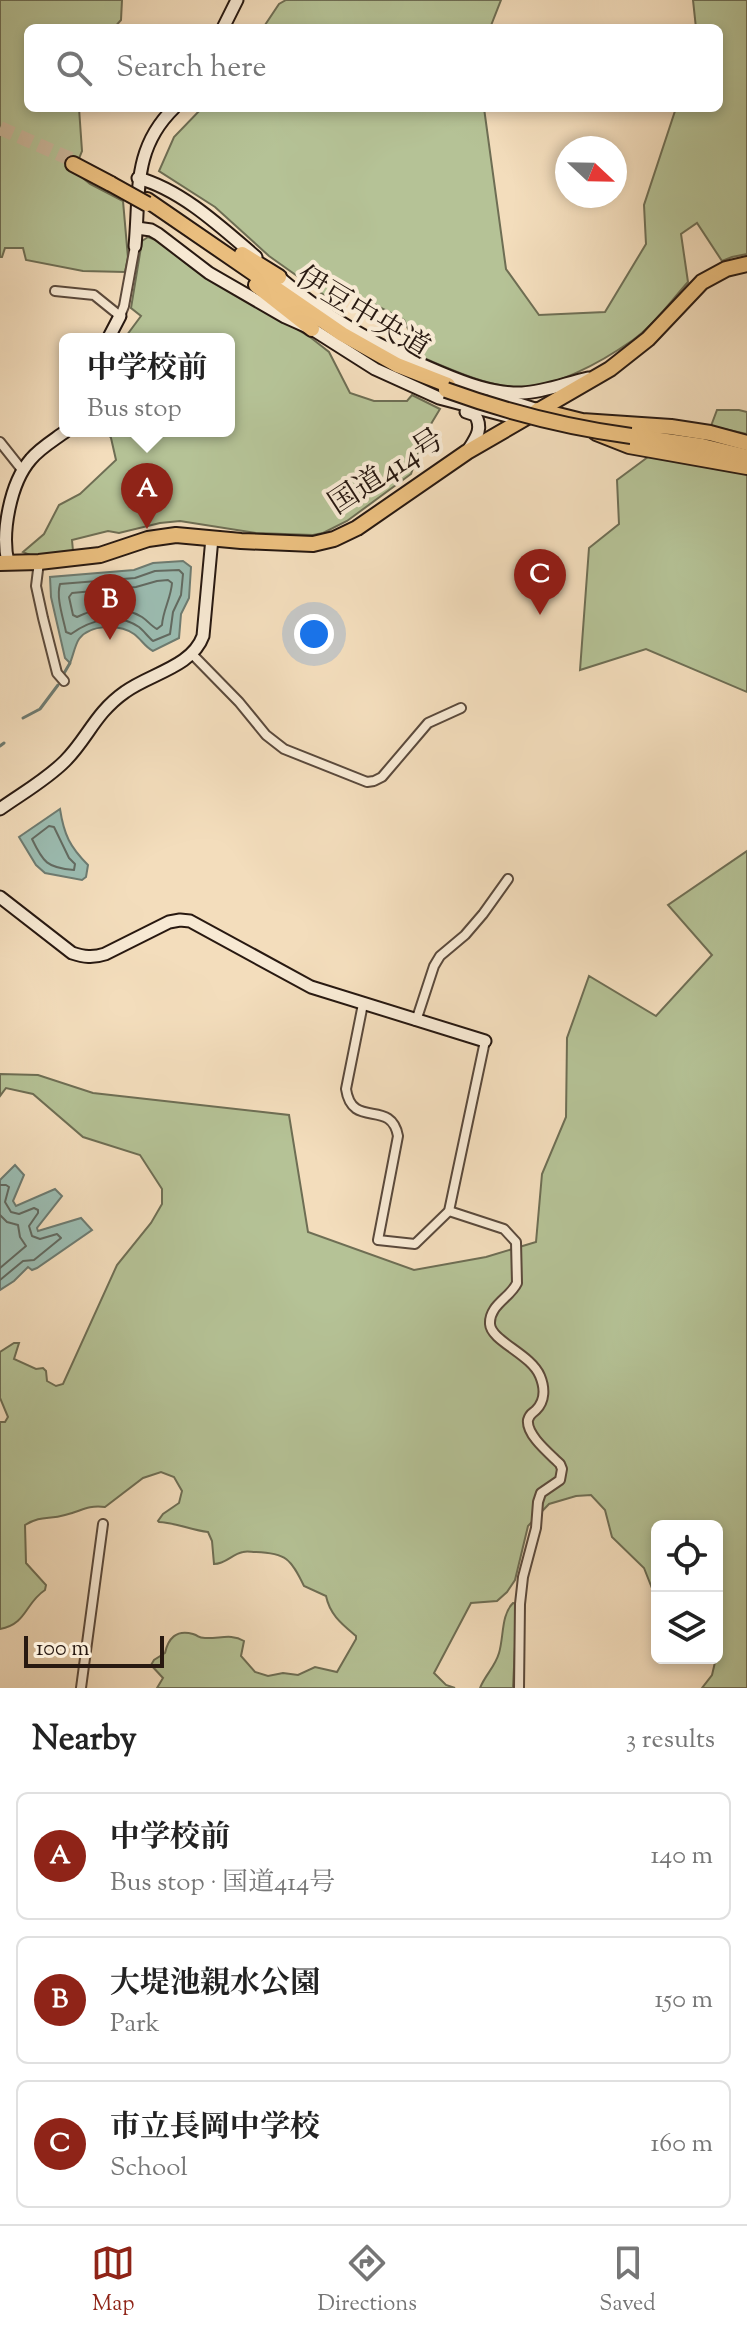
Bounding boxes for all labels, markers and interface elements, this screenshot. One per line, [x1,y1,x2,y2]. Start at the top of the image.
search box [24,24,723,112]
icon: search [52,46,96,90]
text: Search here [116,47,266,90]
north arrow [555,136,627,208]
street label: 伊豆中央道 [287,257,437,371]
popup [59,333,235,437]
text: 中学校前 [87,348,207,391]
text: Bus stop [87,391,182,428]
street label: 国道414号 [321,419,453,527]
pin: A [121,463,173,529]
pin: C [514,549,566,615]
pin: B [84,574,136,640]
your location [294,614,334,654]
map controls [651,1520,723,1664]
button: locate [651,1520,723,1592]
button: layers [651,1592,723,1664]
scale bar [24,1632,164,1668]
text: 100 m [36,1634,89,1666]
text: Nearby [32,1716,137,1765]
text: 3 results [626,1722,715,1759]
text: 中学校前 [110,1817,230,1860]
text: A [49,1838,71,1875]
text: 140 m [650,1838,713,1875]
text: Bus stop · 国道414号 [110,1865,335,1902]
text: 大堤池親水公園 [110,1963,320,2006]
text: B [52,1982,68,2019]
text: 150 m [654,1982,713,2019]
text: Park [110,2006,160,2043]
text: 市立長岡中学校 [110,2107,320,2150]
text: C [50,2126,70,2163]
text: 160 m [650,2126,713,2163]
text: School [110,2150,188,2187]
tab: Map [91,2241,135,2321]
tab: Directions [318,2241,417,2321]
tab: Saved [599,2241,656,2321]

